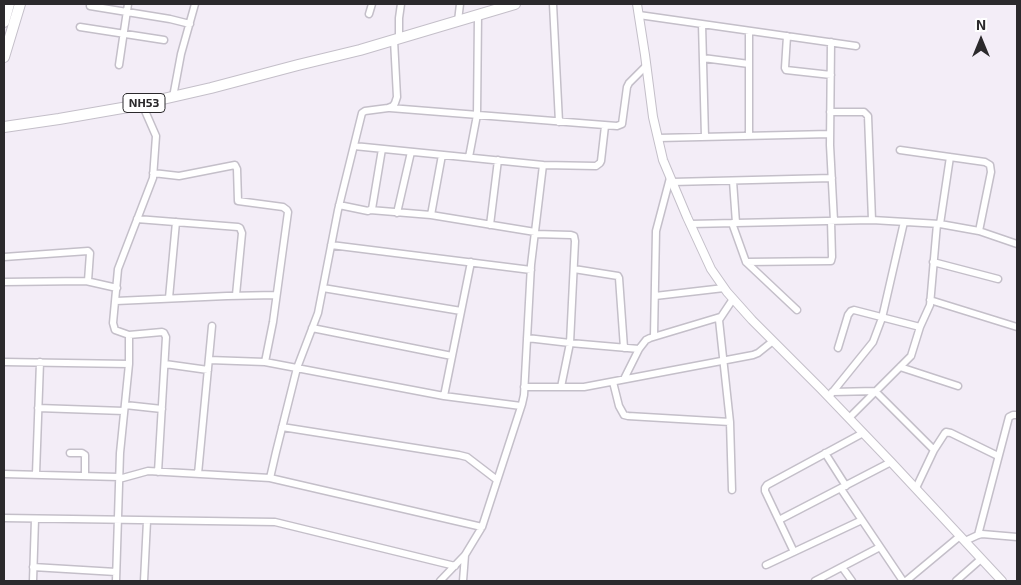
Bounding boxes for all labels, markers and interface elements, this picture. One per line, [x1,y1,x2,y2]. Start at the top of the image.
north arrow [956,15,1006,65]
text: N [976,16,986,33]
road number: NH53 [123,94,165,112]

